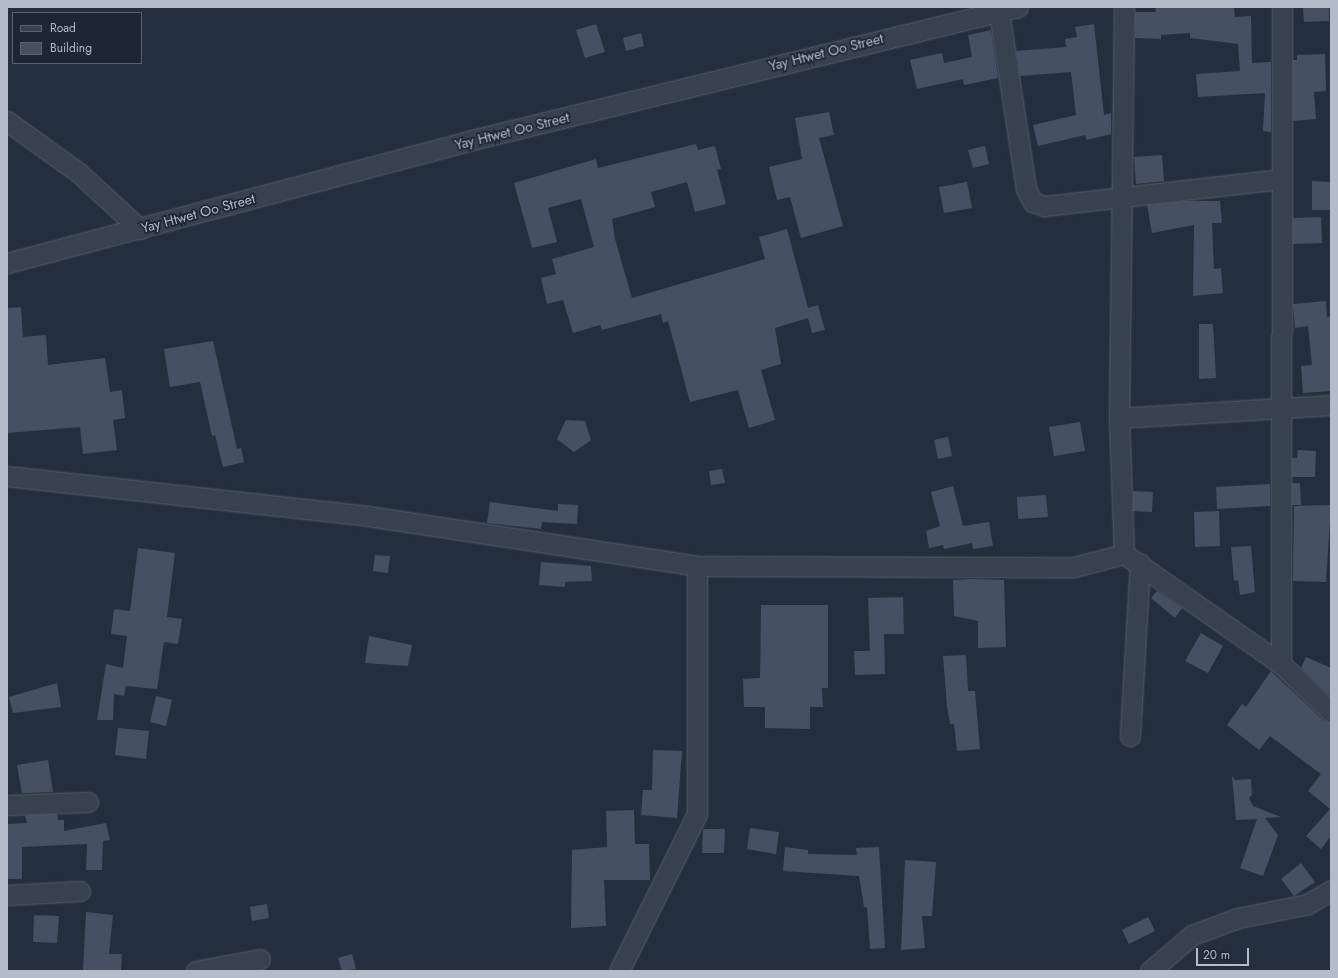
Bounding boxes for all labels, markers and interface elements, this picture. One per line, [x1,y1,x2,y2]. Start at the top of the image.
legend [12,12,142,64]
text: Road [50,19,76,37]
street label: Yay Htwet Oo Street [767,30,885,74]
text: Building [50,39,92,57]
street label: Yay Htwet Oo Street [453,109,571,153]
street label: Yay Htwet Oo Street [139,190,257,236]
scale bar [1198,940,1251,966]
text: 20 m [1203,946,1230,964]

